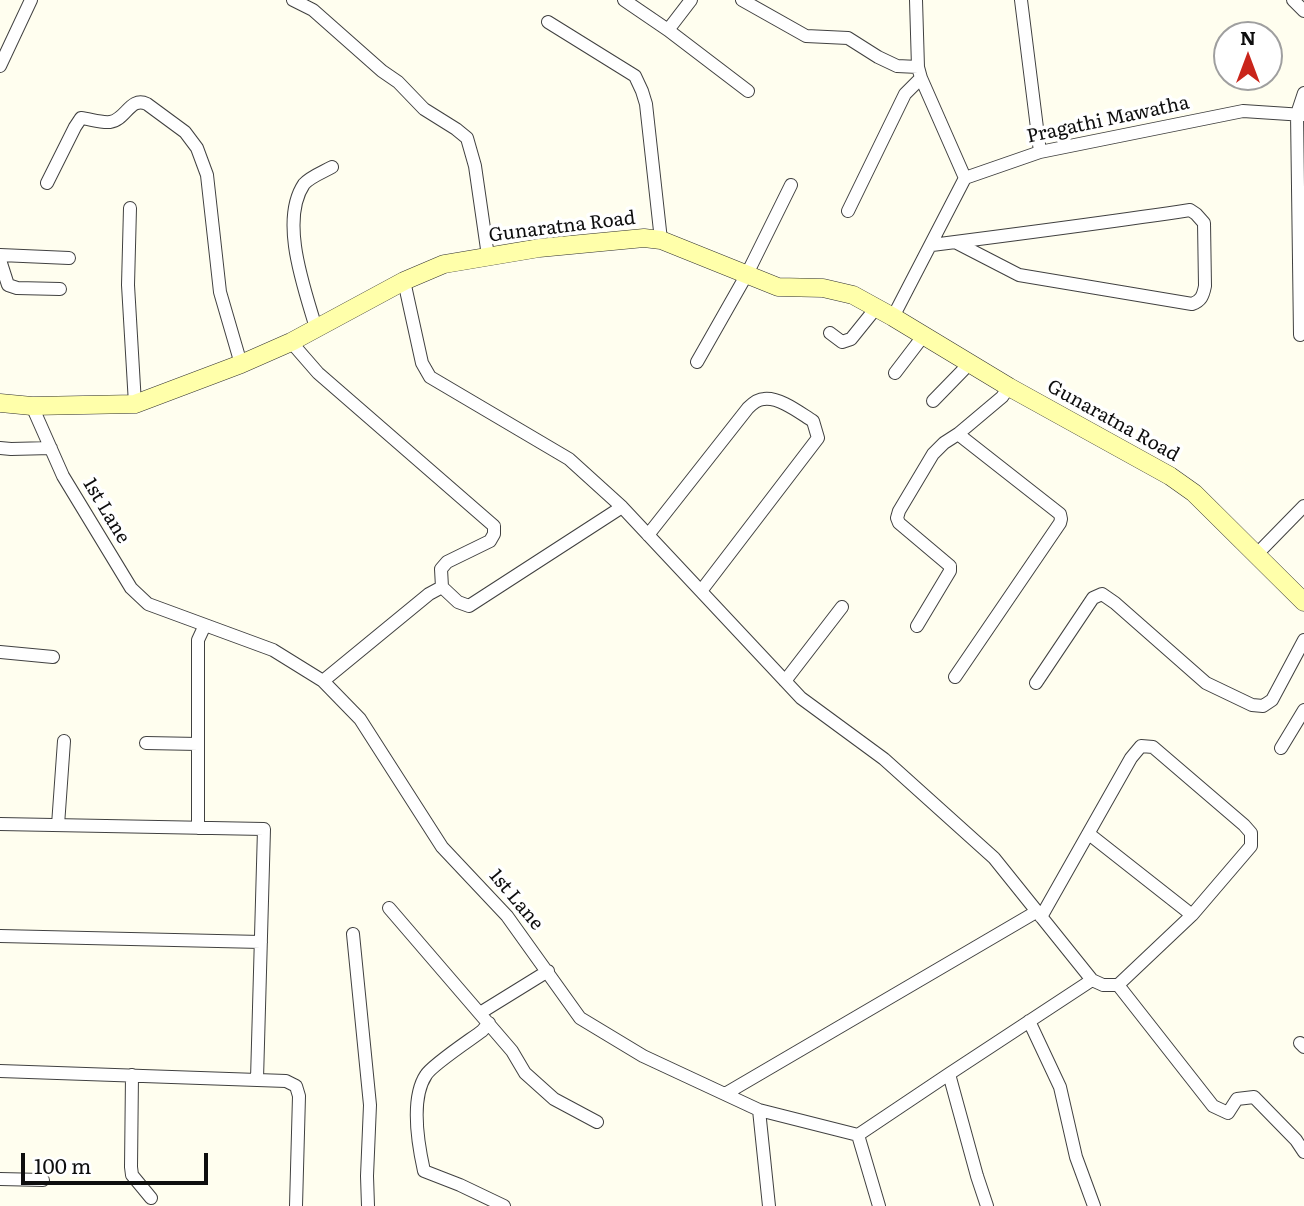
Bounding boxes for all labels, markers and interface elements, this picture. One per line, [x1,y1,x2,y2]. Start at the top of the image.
north arrow [1213,21,1283,91]
text: N [1240,23,1256,51]
street label: Pragathi Mawatha [1025,92,1191,148]
street label: Gunaratna Road [487,207,637,247]
street label: Gunaratna Road [1043,375,1183,467]
street label: 1st Lane [78,474,134,548]
street label: 1st Lane [484,865,548,935]
scale bar [24,1140,212,1184]
text: 100 m [34,1149,91,1180]

